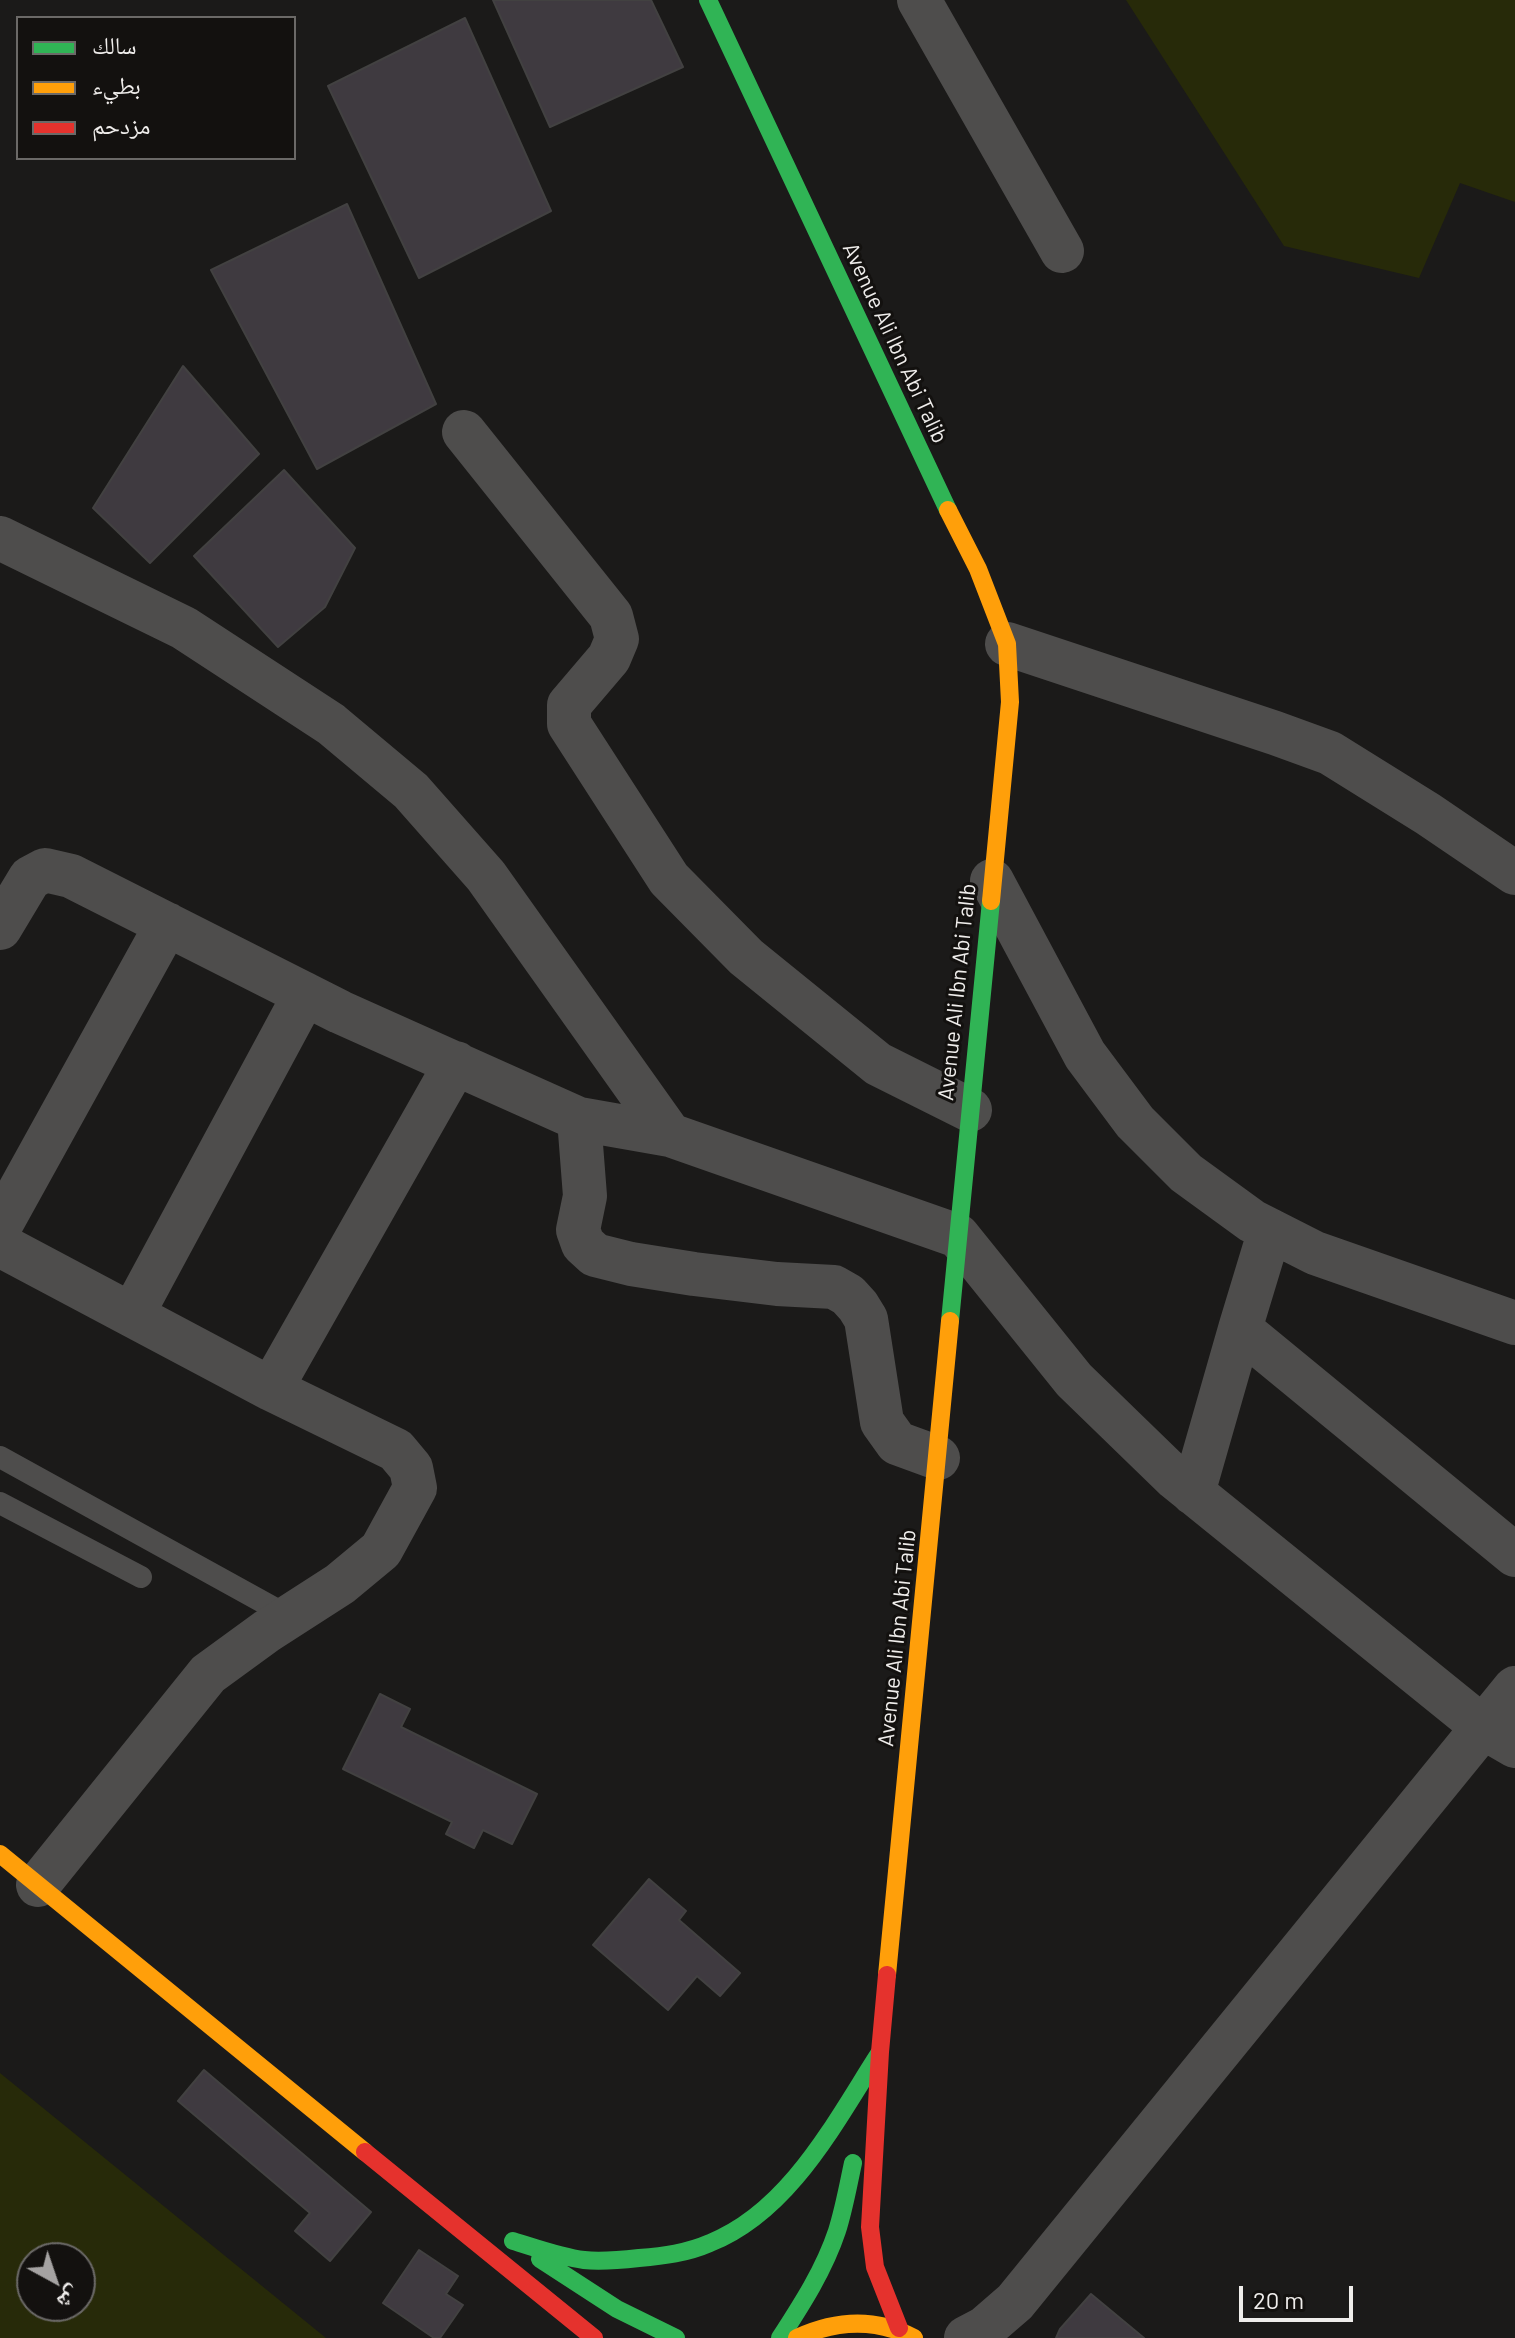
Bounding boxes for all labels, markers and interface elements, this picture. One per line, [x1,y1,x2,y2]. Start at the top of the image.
legend [16,16,296,160]
text: سالك [92,30,137,59]
text: بطيء [92,70,141,99]
text: مزدحم [92,110,151,139]
street label: Avenue Ali Ibn Abi Talib [837,239,953,447]
street label: Avenue Ali Ibn Abi Talib [932,882,982,1102]
street label: Avenue Ali Ibn Abi Talib [872,1528,922,1748]
north arrow [16,2242,96,2322]
scale bar [1243,2270,1357,2320]
text: ش [53,2281,87,2316]
text: 20 m [1253,2285,1304,2314]

